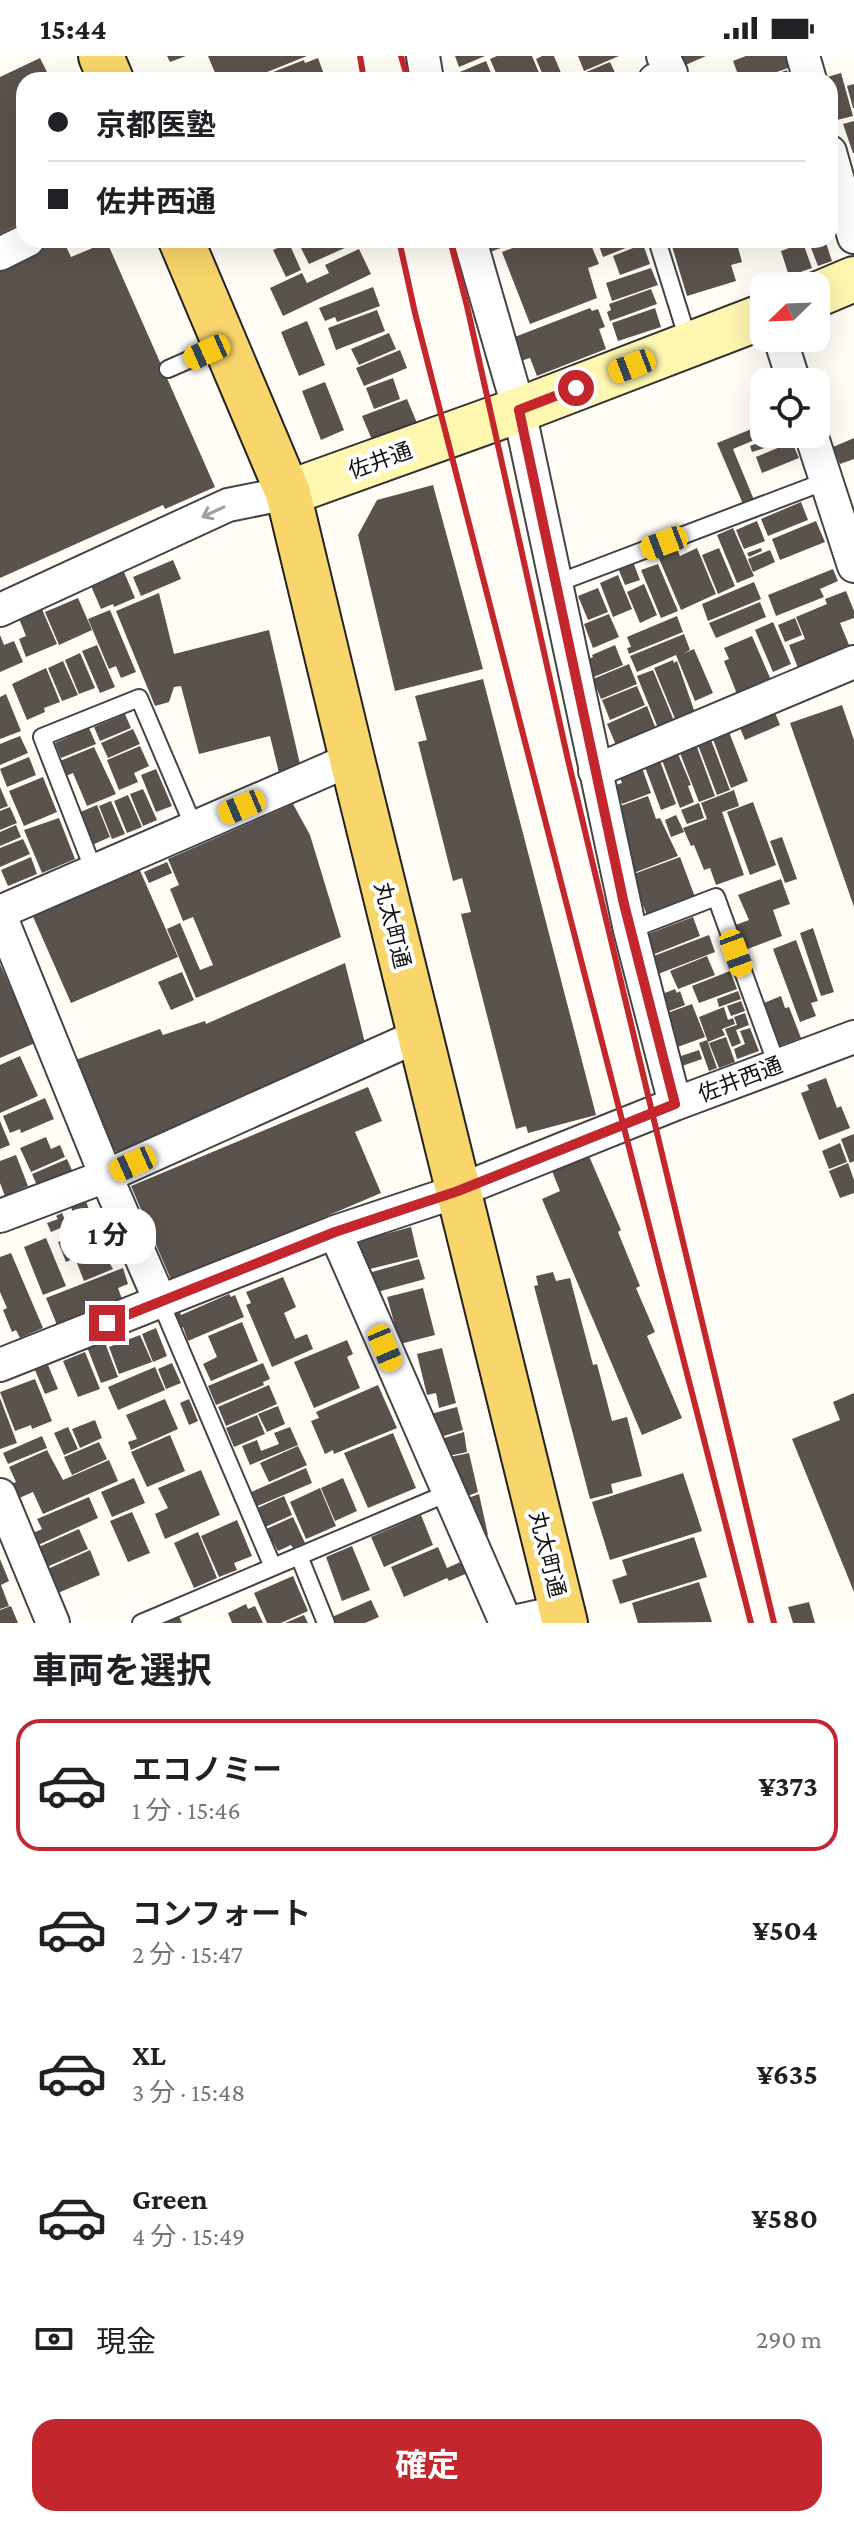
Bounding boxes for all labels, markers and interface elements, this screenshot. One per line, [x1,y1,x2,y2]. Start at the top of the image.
text: 15:44 [40,12,107,45]
text: 京都医塾 [96,108,216,141]
text: 佐井西通 [96,185,216,218]
north arrow [750,272,830,352]
map controls [750,272,830,448]
car [180,331,234,373]
car [605,346,659,386]
button: locate [750,368,830,448]
route start [558,370,594,406]
street label: 佐井通 [345,437,415,484]
one-way arrow [201,505,226,520]
car [637,523,691,563]
car [215,787,269,827]
street label: 丸太町通 [370,879,415,971]
car [717,926,755,980]
street label: 佐井西通 [695,1052,786,1107]
car [106,1143,160,1185]
callout: 1 分 [59,1207,155,1263]
text: 1 分 [88,1221,128,1250]
route end [89,1305,125,1341]
car [365,1321,405,1375]
street label: 丸太町通 [525,1508,570,1600]
text: 車両を選択 [32,1651,212,1691]
icon: car [36,1749,108,1821]
text: エコノミー [132,1753,282,1786]
text: ¥373 [759,1769,818,1802]
text: 1 分 · 15:46 [132,1796,241,1825]
icon: car [36,1893,108,1965]
text: コンフォート [132,1897,311,1930]
text: ¥504 [753,1913,818,1946]
text: 2 分 · 15:47 [132,1940,243,1969]
icon: car [36,2037,108,2109]
text: XL [132,2038,166,2071]
text: ¥635 [756,2057,818,2090]
text: 3 分 · 15:48 [132,2078,245,2107]
icon: car [36,2181,108,2253]
text: Green [132,2182,208,2215]
text: ¥580 [751,2201,818,2234]
text: 4 分 · 15:49 [132,2222,245,2251]
icon: cash [32,2317,76,2361]
text: 現金 [96,2325,156,2358]
text: 290 m [756,2325,822,2354]
button: 確定 [32,2419,822,2511]

